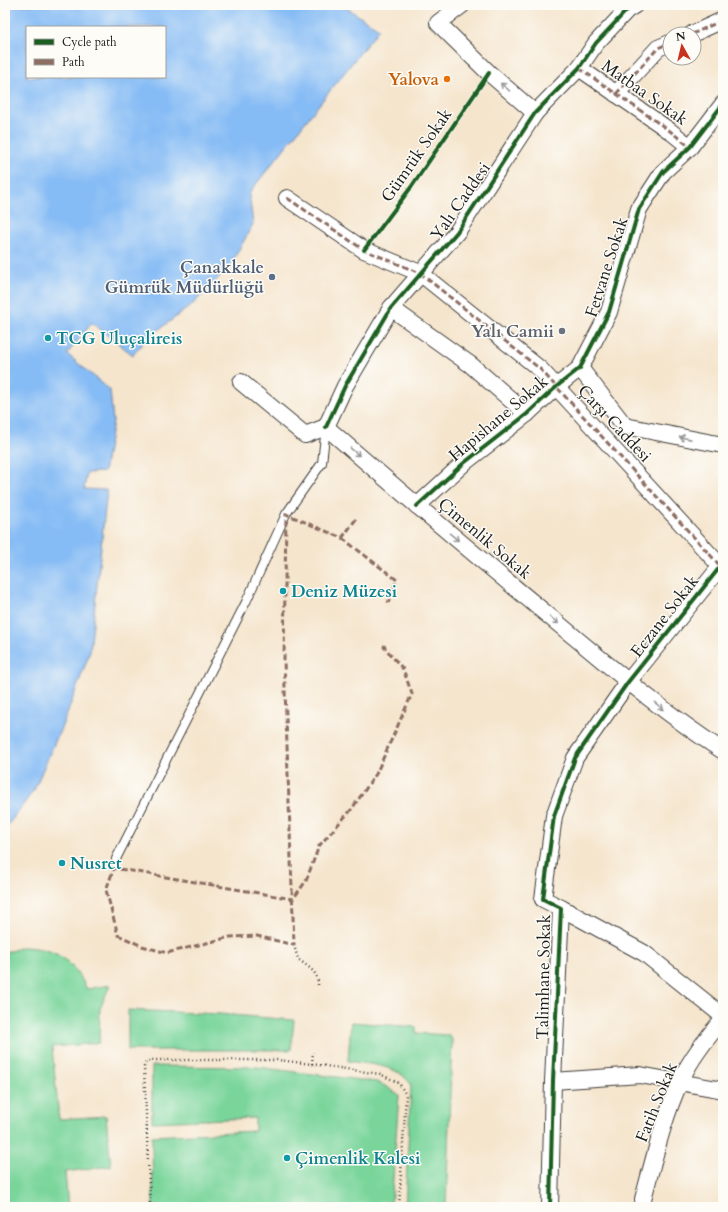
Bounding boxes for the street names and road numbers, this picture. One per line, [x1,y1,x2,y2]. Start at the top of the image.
street label: Matbaa Sokak [597,54,693,131]
street label: Gümrük Sokak [376,103,458,207]
street label: Yalı Caddesi [425,158,496,245]
street label: Fetvane Sokak [579,213,634,320]
street label: Hapishane Sokak [444,369,553,467]
street label: Çarşı Caddesi [573,380,657,467]
street label: Çimenlik Sokak [433,492,537,585]
street label: Eczane Sokak [625,570,704,662]
street label: Talimhane Sokak [531,913,556,1040]
street label: Fatih Sokak [630,1058,683,1146]

